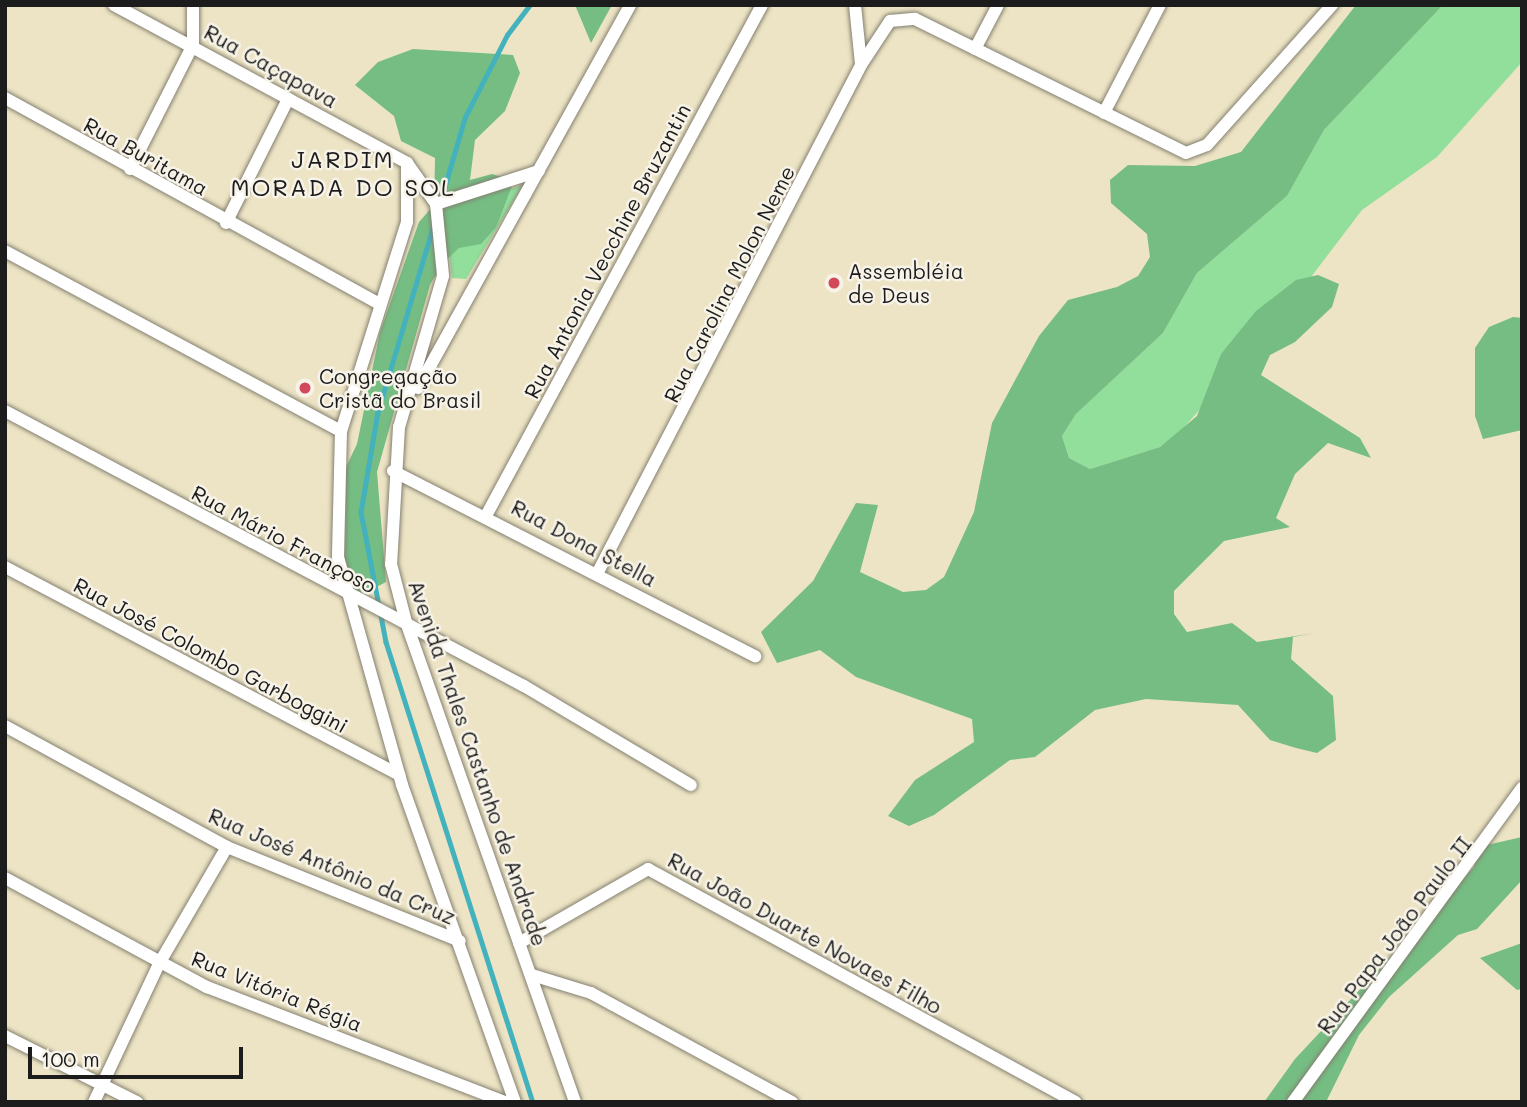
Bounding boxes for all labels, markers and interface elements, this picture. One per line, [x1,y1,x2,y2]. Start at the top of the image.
street label: Rua Caçapava [200,19,342,113]
street label: Rua Antonia Vecchine Bruzantin [518,99,696,403]
street label: Rua Buritama [79,111,213,201]
district label: JARDIM MORADA DO SOL [232,145,454,201]
street label: Rua Carolina Molon Neme [658,161,800,407]
place label: Assembléia de Deus [848,258,964,308]
marker: Assembléia de Deus [826,275,842,291]
place label: Congregação Cristã do Brasil [319,363,481,413]
marker: Congregação Cristã do Brasil [297,380,313,396]
street label: Rua Mário Françoso [188,480,380,598]
street label: Rua Dona Stella [507,494,661,592]
street label: Rua José Colombo Garboggini [70,572,352,738]
street label: Avenida Thales Castanho de Andrade [403,577,553,949]
street label: Rua José Antônio da Cruz [205,803,459,929]
street label: Rua Papa João Paulo II [1312,832,1476,1038]
street label: Rua João Duarte Novaes Filho [664,847,946,1019]
street label: Rua Vitória Régia [188,945,366,1037]
scale bar [32,1034,247,1078]
text: 100 m [41,1045,100,1072]

